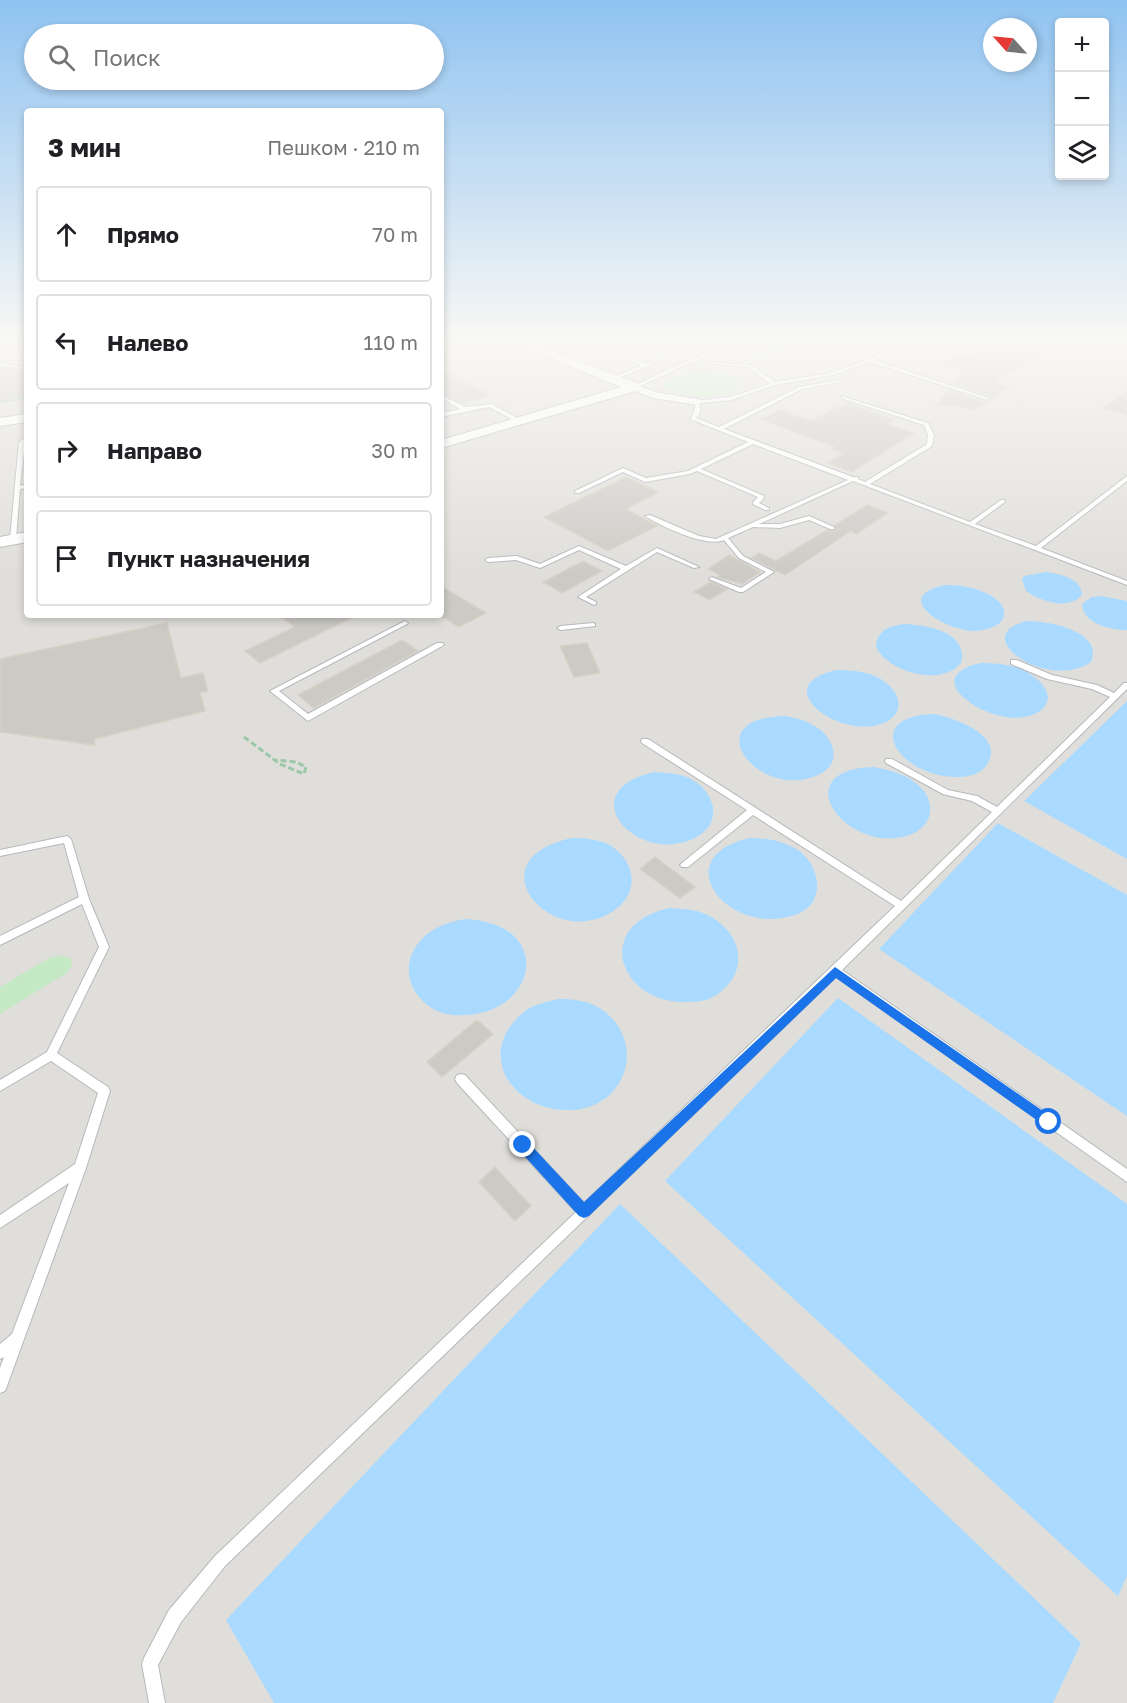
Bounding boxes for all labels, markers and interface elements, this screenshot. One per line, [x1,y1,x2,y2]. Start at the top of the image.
north arrow [983,18,1037,72]
map controls [1055,18,1109,180]
button: + [1055,18,1109,72]
search box [24,24,444,90]
icon: search [45,41,78,74]
text: Поиск [93,44,161,71]
button: − [1055,72,1109,126]
button: layers [1055,126,1109,180]
text: 3 мин [48,132,121,163]
text: Пешком · 210 m [267,135,420,159]
icon: ahead [50,218,83,251]
text: Прямо [107,221,179,248]
text: 70 m [372,222,418,246]
icon: left [50,326,83,359]
text: Налево [107,329,189,356]
text: 110 m [364,330,418,354]
icon: right [50,434,83,467]
text: Направо [107,437,202,464]
text: 30 m [371,438,418,462]
icon: arrive [50,542,83,575]
text: Пункт назначения [107,545,310,572]
route start [1035,1108,1061,1134]
route end [509,1131,535,1157]

